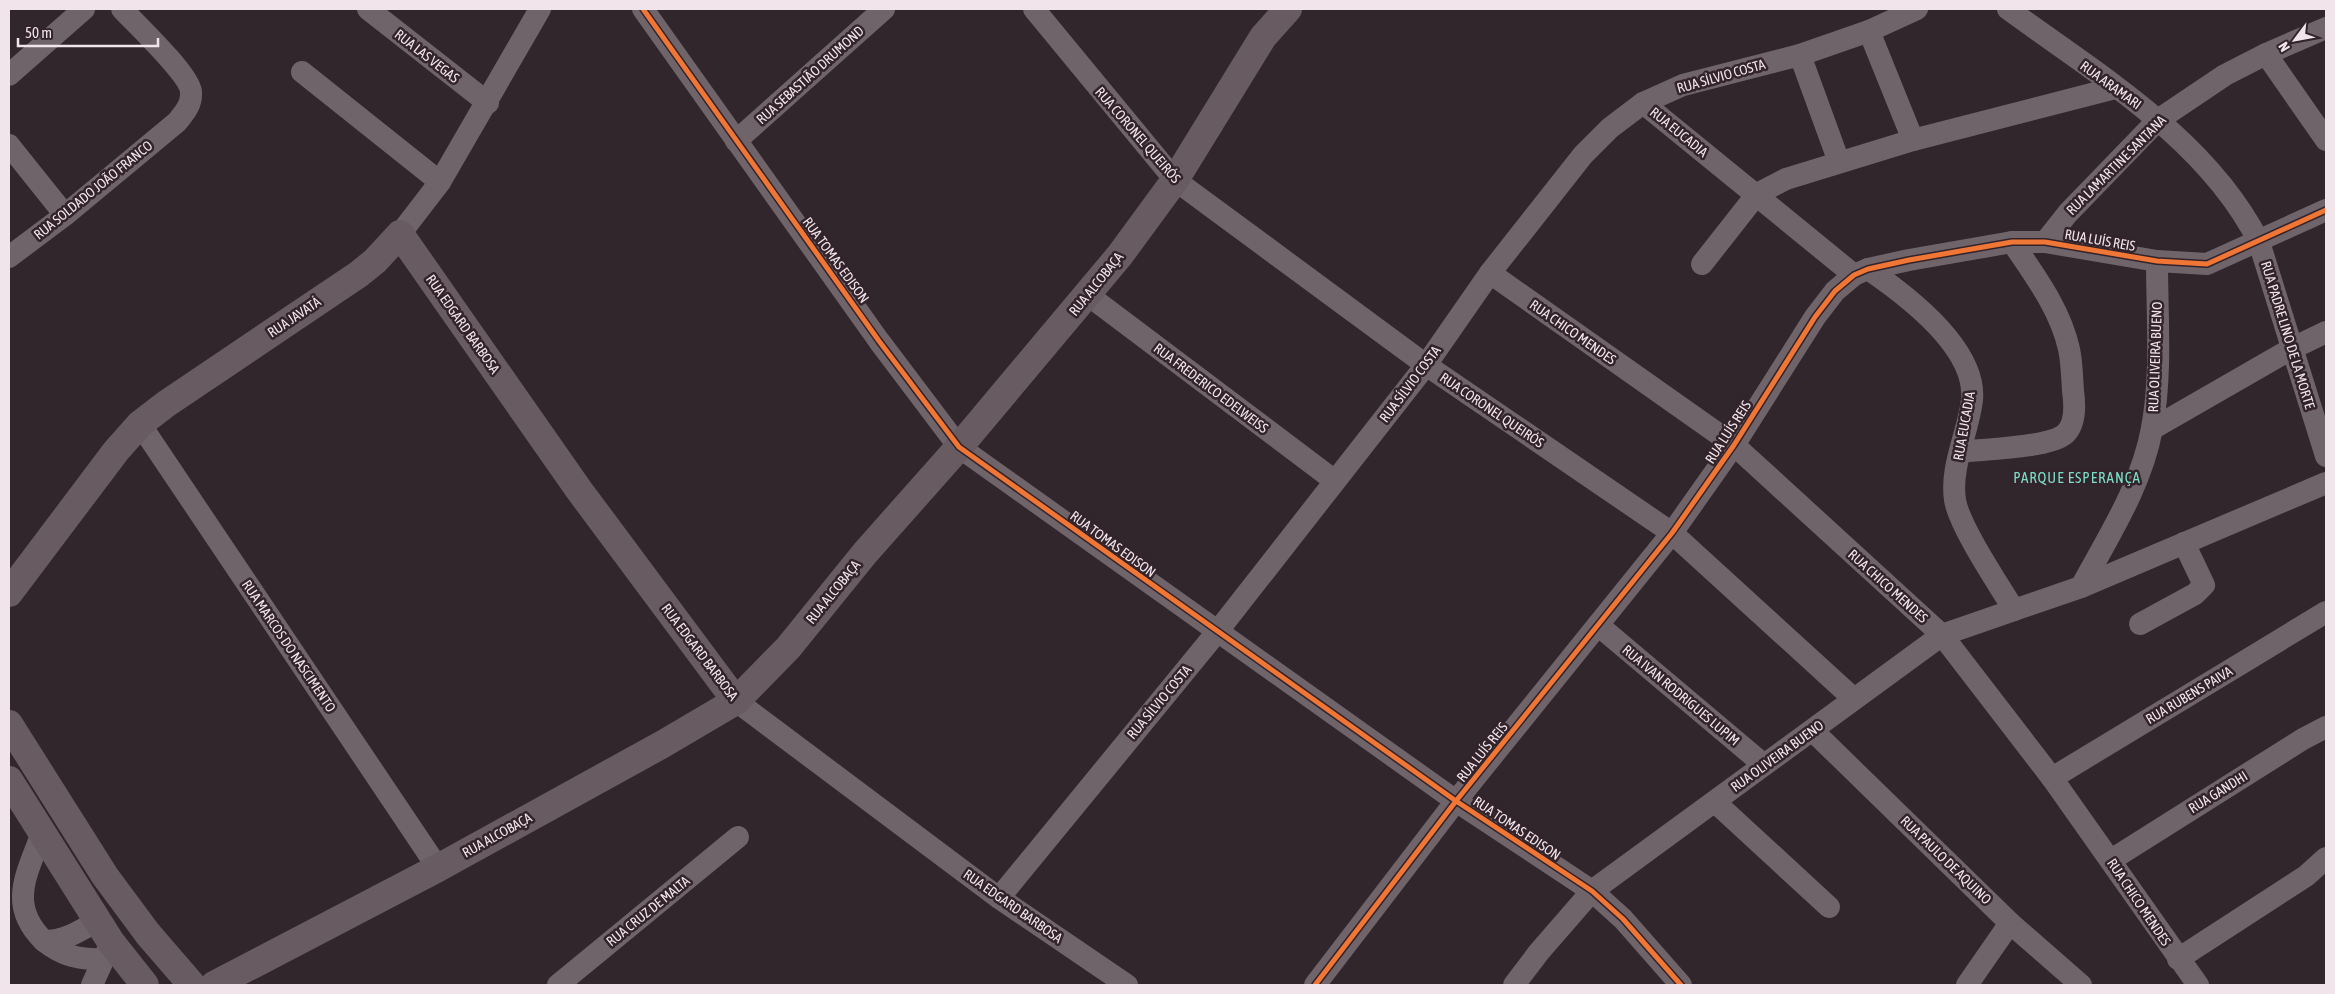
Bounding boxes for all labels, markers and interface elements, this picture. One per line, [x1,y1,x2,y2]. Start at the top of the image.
scale bar [18,15,158,47]
north arrow [2270,15,2320,65]
street label: RUA SEBASTIÃO DRUMOND [753,23,867,127]
text: 50 m [25,24,52,41]
street label: RUA LAS VEGAS [392,26,462,86]
text: N [2275,39,2293,55]
street label: RUA SÍLVIO COSTA [1675,56,1767,96]
street label: RUA ARAMARI [2077,57,2145,113]
street label: RUA CORONEL QUEIRÓS [1092,84,1184,186]
street label: RUA EUCADIA [1647,104,1711,160]
street label: RUA LAMARTINE SANTANA [2063,112,2169,218]
street label: RUA SOLDADO JOÃO FRANCO [31,137,155,243]
street label: RUA TOMAS EDISON [800,214,872,306]
street label: RUA LUÍS REIS [2063,226,2137,254]
street label: RUA ALCOBAÇA [1066,249,1126,319]
street label: RUA PADRE LINO DE LA MORTE [2258,259,2318,411]
street label: RUA EDGARD BARBOSA [423,272,503,377]
street label: RUA JAVATÁ [264,293,324,341]
street label: RUA CHICO MENDES [1527,296,1619,368]
street label: RUA OLIVEIRA BUENO [2145,301,2165,413]
street label: RUA FREDERICO EDELWEISS [1151,340,1271,436]
street label: RUA SÍLVIO COSTA [1376,343,1444,425]
street label: RUA CORONEL QUEIRÓS [1437,369,1547,451]
street label: RUA EUCADIA [1950,390,1978,462]
street label: RUA LUÍS REIS [1702,398,1754,466]
district label: PARQUE ESPERANÇA [2013,469,2141,486]
street label: RUA TOMAS EDISON [1067,508,1159,580]
street label: RUA CHICO MENDES [1845,546,1931,626]
street label: RUA ALCOBAÇA [803,557,863,627]
street label: RUA MARCOS DO NASCIMENTO [239,577,339,715]
street label: RUA EDGARD BARBOSA [658,600,742,704]
street label: RUA IVAN RODRIGUES LUPIM [1619,641,1743,749]
street label: RUA SÍLVIO COSTA [1124,662,1195,742]
street label: RUA RUBENS PAIVA [2143,663,2235,727]
street label: RUA OLIVEIRA BUENO [1728,717,1826,795]
street label: RUA LUÍS REIS [1453,719,1511,785]
street label: RUA GANDHI [2186,768,2250,816]
street label: RUA TOMAS EDISON [1470,793,1564,863]
street label: RUA ALCOBAÇA [459,809,535,861]
street label: RUA PAULO DE AQUINO [1897,813,1995,907]
street label: RUA CHICO MENDES [2104,855,2174,949]
street label: RUA EDGARD BARBOSA [961,866,1066,946]
street label: RUA CRUZ DE MALTA [603,872,693,949]

